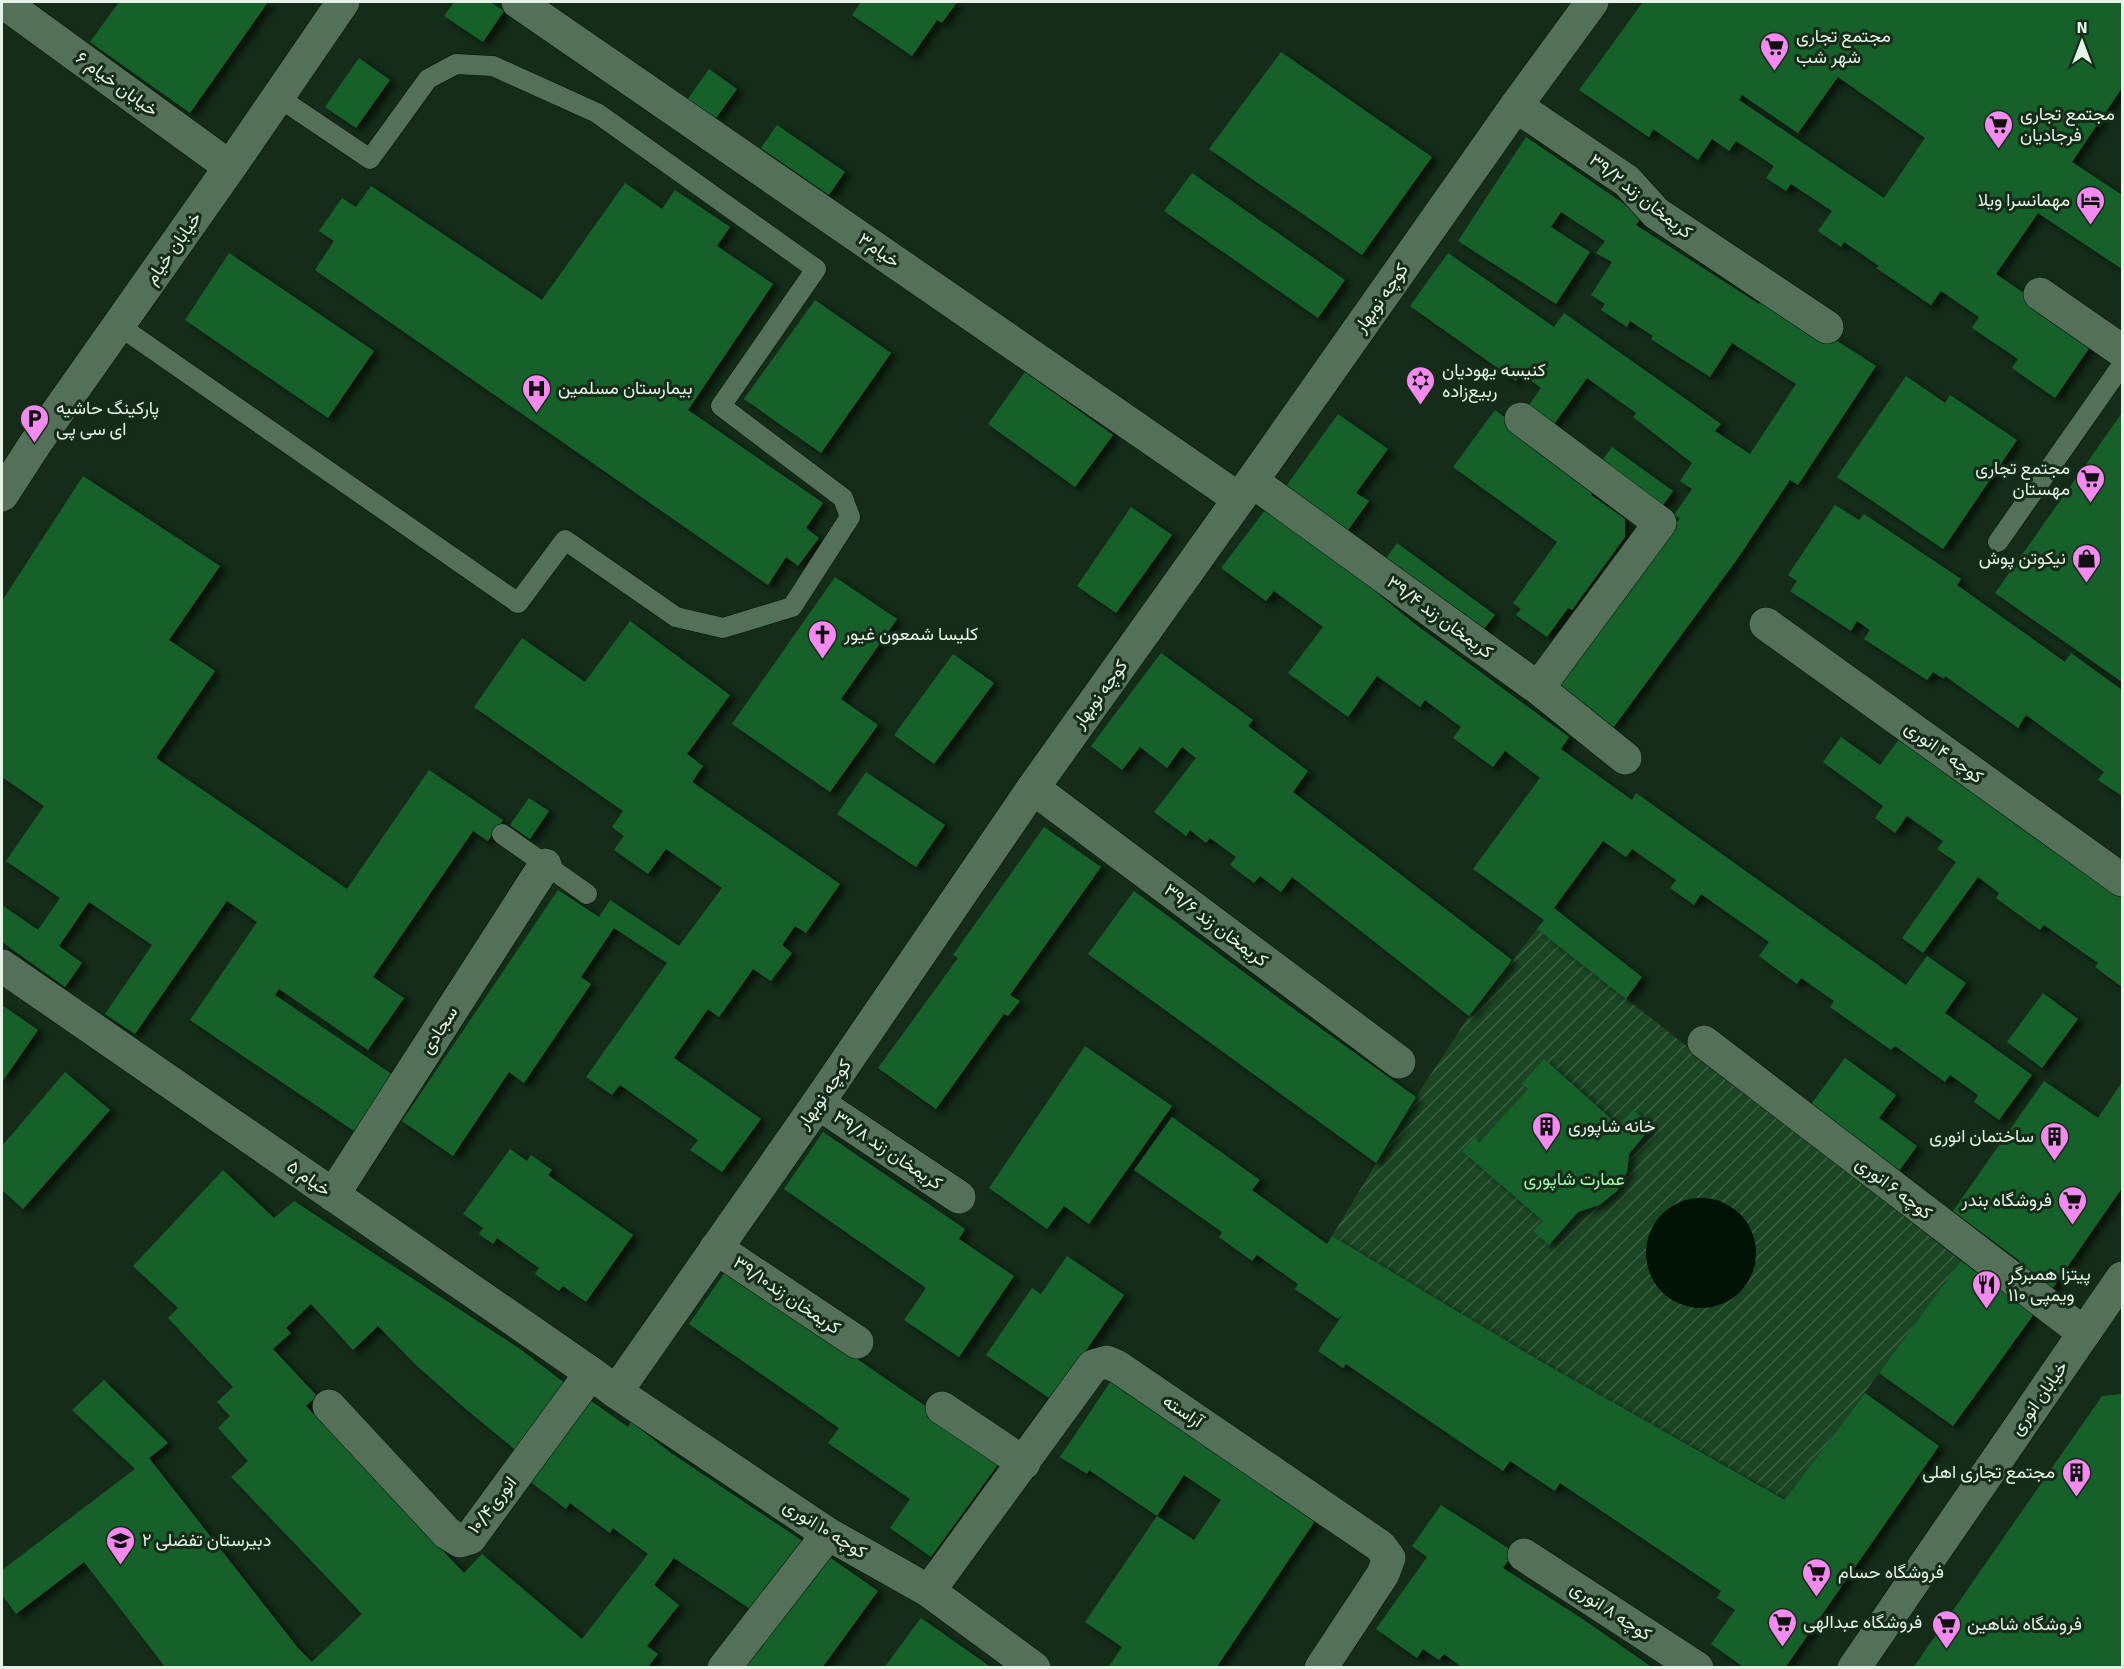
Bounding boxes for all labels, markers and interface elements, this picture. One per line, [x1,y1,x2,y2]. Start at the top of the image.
north arrow [2052,12,2112,72]
text: N [2076,18,2088,38]
place label: مجتمع تجاری شهر شب [1796,25,1891,68]
supermarket icon: مجتمع تجاری شهر شب [1759,30,1791,72]
street label: خیابان خیام ۶ [71,47,162,122]
place label: مجتمع تجاری فرجادیان [2020,103,2115,146]
supermarket icon: مجتمع تجاری فرجادیان [1983,108,2015,150]
street label: کریمخان زند ۳۹/۲ [1585,149,1697,243]
hotel icon: مهمانسرا ویلا [2075,184,2107,226]
place label: مهمانسرا ویلا [1978,189,2070,211]
street label: خیابان خیام [140,208,207,289]
street label: خیام۳ [853,228,904,273]
street label: کوچه نوبهار [1349,259,1414,338]
place label: کنیسه یهودیان ربیع‌زاده [1442,359,1546,403]
synagogue icon: کنیسه یهودیان ربیع‌زاده [1405,364,1437,406]
hospital icon: بیمارستان مسلمین [521,372,553,414]
place label: بیمارستان مسلمین [558,377,693,399]
place label: پارکینگ حاشیه ای سی پی [56,397,159,441]
parking icon: پارکینگ حاشیه ای سی پی [19,402,51,444]
place label: مجتمع تجاری مهستان [1975,457,2070,500]
supermarket icon: مجتمع تجاری مهستان [2075,462,2107,504]
shop icon: نیکوتن پوش [2071,542,2103,584]
place label: نیکوتن پوش [1979,547,2066,570]
street label: کریمخان زند ۳۹/۴ [1383,571,1497,663]
church icon: کلیسا شمعون غیور [807,618,839,660]
place label: کلیسا شمعون غیور [843,623,978,645]
street label: کوچه نوبهار [1067,655,1133,734]
street label: کوچه ۴ انوری [1900,716,1988,789]
street label: کریمخان زند ۳۹/۶ [1160,879,1272,971]
street label: سجادی [415,1002,463,1058]
street label: کوچه نوبهار [792,1055,857,1134]
street label: کریمخان زند ۳۹/۸ [829,1106,947,1194]
building icon: خانه شاپوری [1531,1110,1563,1152]
place label: خانه شاپوری [1568,1115,1656,1138]
building icon: ساختمان انوری [2039,1120,2071,1162]
place label: ساختمان انوری [1929,1125,2034,1147]
street label: کوچه ۶ انوری [1851,1152,1937,1225]
street label: ۵ خیام [282,1155,335,1202]
park label: عمارت شاپوری [1523,1168,1625,1191]
supermarket icon: فروشگاه بندر [2057,1184,2089,1226]
place label: فروشگاه بندر [1961,1189,2052,1211]
street label: کریمخان زند۳۹/۱۰ [729,1251,845,1339]
place label: پیتزا همبرگر ویمپی ۱۱۰ [2007,1263,2091,1307]
restaurant icon: پیتزا همبرگر ویمپی ۱۱۰ [1971,1268,2003,1310]
street label: خیابان انوری [2005,1357,2073,1439]
street label: آراسته [1159,1390,1209,1433]
building icon: مجتمع تجاری اهلی [2060,1456,2092,1498]
place label: مجتمع تجاری اهلی [1922,1461,2055,1484]
street label: انوری۱۰/۴ [463,1472,521,1538]
street label: کوچه ۱۰ انوری [779,1495,871,1564]
school or university icon: دبیرستان تفضلی ۲ [105,1524,137,1566]
place label: دبیرستان تفضلی ۲ [142,1529,271,1551]
supermarket icon: فروشگاه حسام [1801,1556,1833,1598]
place label: فروشگاه حسام [1838,1561,1944,1584]
street label: کوچه ۸ انوری [1566,1577,1656,1646]
supermarket icon: فروشگاه عبدالهی [1766,1606,1798,1648]
supermarket icon: فروشگاه شاهین [1930,1608,1962,1650]
place label: فروشگاه عبدالهی [1803,1611,1922,1633]
place label: فروشگاه شاهین [1967,1613,2082,1635]

